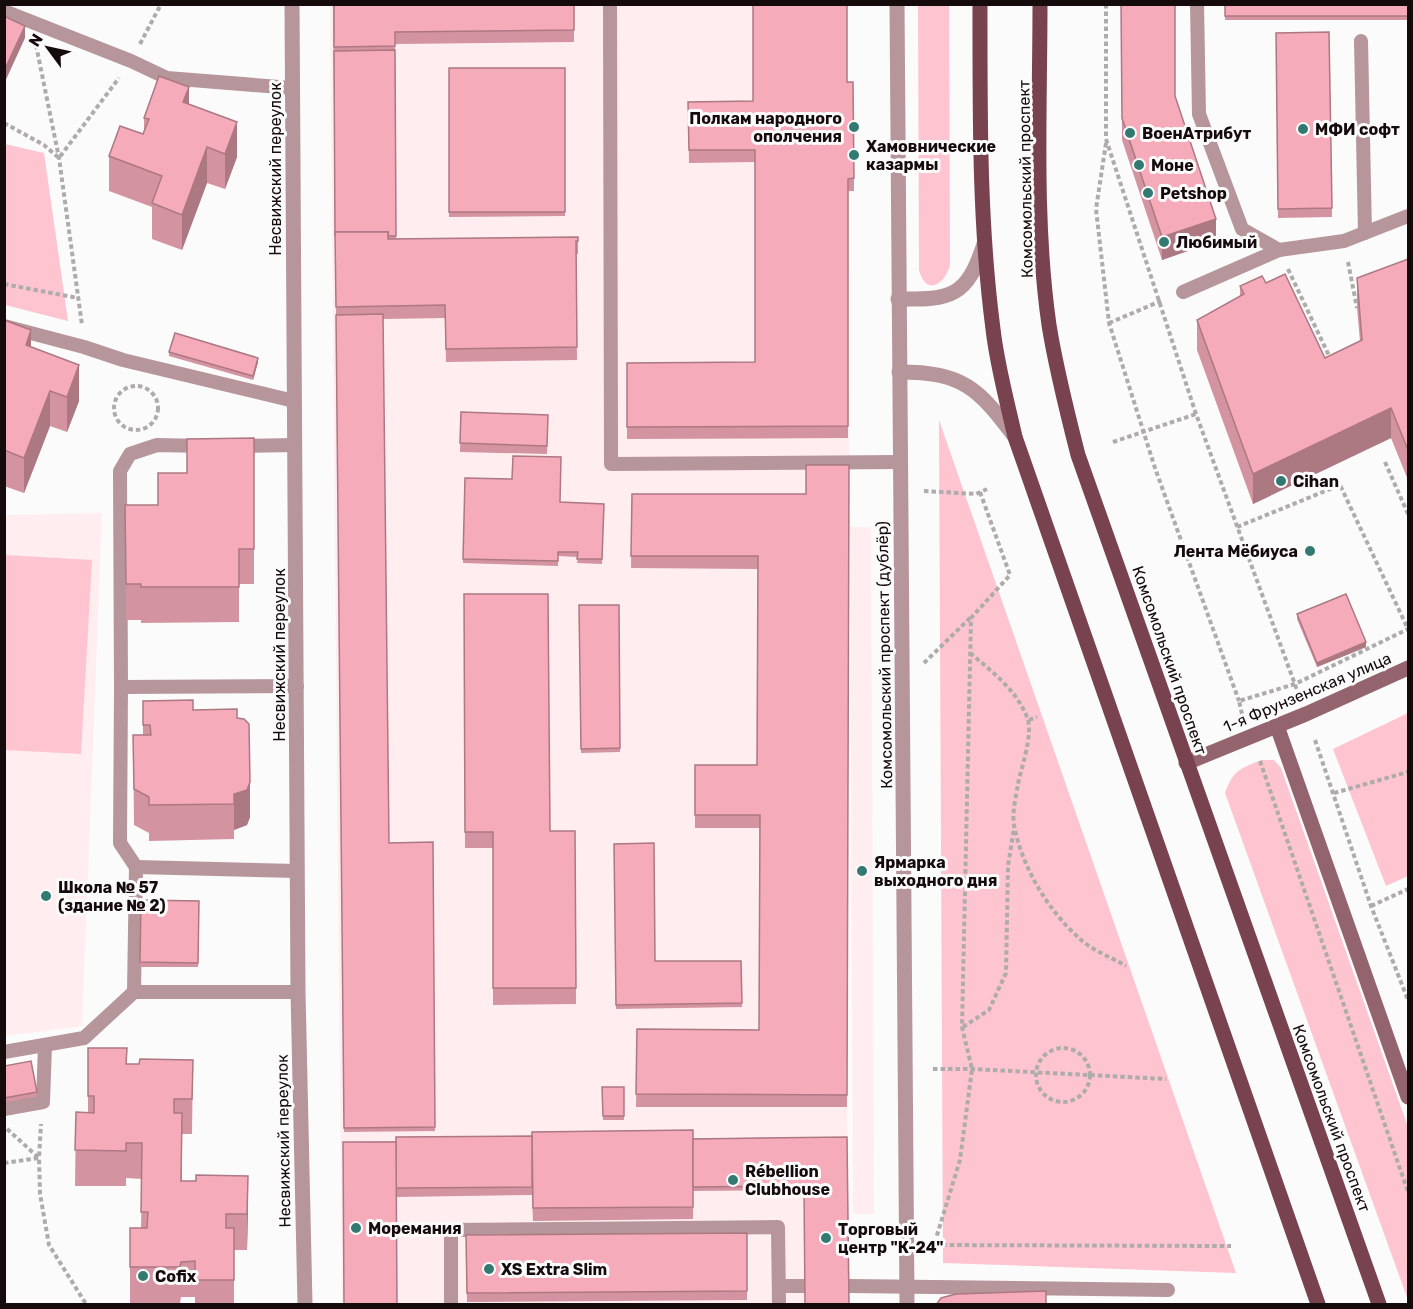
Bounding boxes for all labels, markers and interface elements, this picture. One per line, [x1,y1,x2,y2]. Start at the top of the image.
north arrow [18,18,78,78]
text: N [25,30,47,50]
street label: Комсомольский проспект [1014,80,1037,278]
street label: Несвижский переулок [266,82,285,256]
place label: Полкам народного ополчения [689,109,842,146]
marker: Полкам народного ополчения [847,120,861,134]
place label: МФИ софт [1315,120,1400,139]
marker: МФИ софт [1296,122,1310,136]
place label: ВоенАтрибут [1142,124,1252,143]
marker: ВоенАтрибут [1123,126,1137,140]
place label: Хамовнические казармы [866,137,996,174]
marker: Хамовнические казармы [847,148,861,162]
place label: Моне [1151,156,1194,175]
marker: Моне [1132,158,1146,172]
place label: Petshop [1160,184,1227,203]
marker: Petshop [1141,186,1155,200]
place label: Любимый [1176,233,1257,252]
marker: Любимый [1157,235,1171,249]
place label: Cihan [1293,472,1339,491]
marker: Cihan [1274,474,1288,488]
street label: Комсомольский проспект (дублёр) [873,521,896,789]
place label: Лента Мёбиуса [1174,542,1298,561]
marker: Лента Мёбиуса [1303,544,1317,558]
street label: Комсомольский проспект [1128,563,1211,757]
street label: Несвижский переулок [270,568,289,742]
street label: 1-я Фрунзенская улица [1220,648,1394,736]
place label: Ярмарка выходного дня [874,853,997,890]
marker: Ярмарка выходного дня [855,864,869,878]
place label: Школа № 57 (здание № 2) [58,878,166,915]
marker: Школа № 57 (здание № 2) [39,889,53,903]
street label: Комсомольский проспект [1289,1022,1374,1215]
street label: Несвижский переулок [272,1054,295,1228]
place label: Rébellion Clubhouse [745,1162,830,1199]
marker: Rébellion Clubhouse [726,1173,740,1187]
place label: Моремания [368,1219,462,1238]
place label: Торговый центр "К-24" [838,1220,944,1257]
marker: Моремания [349,1221,363,1235]
marker: Торговый центр "К-24" [819,1231,833,1245]
place label: XS Extra Slim [501,1260,607,1279]
marker: XS Extra Slim [482,1262,496,1276]
place label: Cofix [155,1267,197,1286]
marker: Cofix [136,1269,150,1283]

